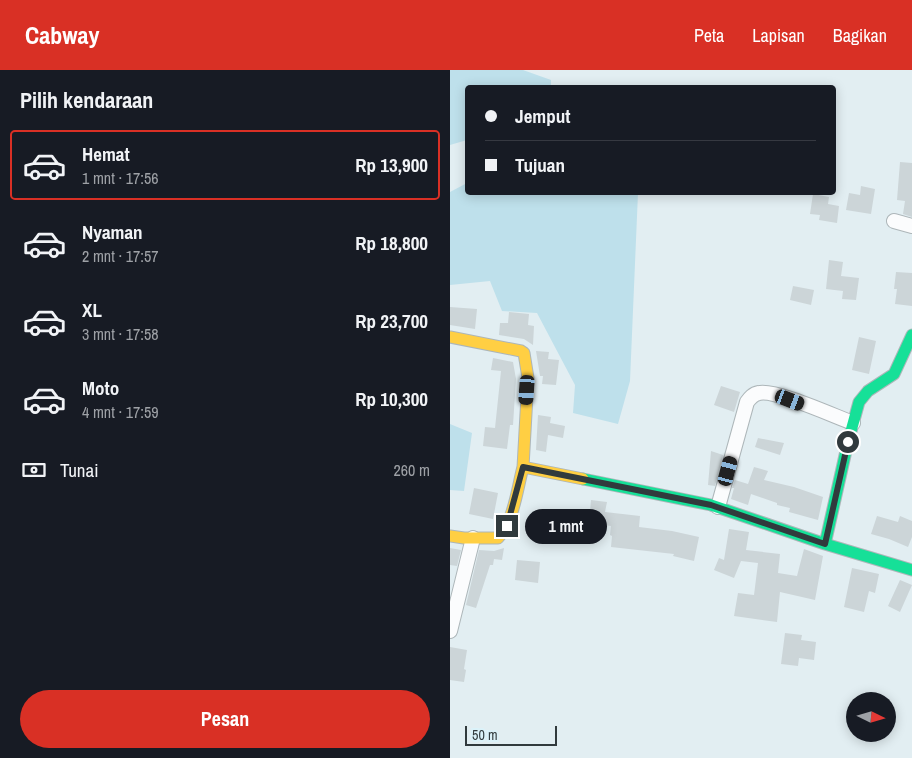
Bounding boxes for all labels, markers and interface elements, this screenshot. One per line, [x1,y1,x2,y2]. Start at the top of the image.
text: Cabway [25,19,99,51]
text: Peta [694,23,724,48]
text: Lapisan [752,23,805,48]
text: Bagikan [833,23,887,48]
text: Pilih kendaraan [20,85,153,115]
text: Jemput [515,103,570,129]
text: Hemat [82,141,130,167]
icon: car [22,143,67,188]
text: Rp 13,900 [355,152,428,178]
text: Tujuan [515,152,565,178]
text: 1 mnt · 17:56 [82,167,159,189]
text: Nyaman [82,219,143,245]
icon: car [22,221,67,266]
text: Rp 18,800 [355,230,428,256]
text: 2 mnt · 17:57 [82,245,159,267]
text: XL [82,297,102,323]
icon: car [22,299,67,344]
text: Rp 23,700 [355,308,428,334]
text: 3 mnt · 17:58 [82,323,159,345]
text: Moto [82,375,119,401]
car [518,375,535,405]
icon: car [22,377,67,422]
text: Rp 10,300 [355,386,428,412]
car [773,388,806,412]
text: 4 mnt · 17:59 [82,401,159,423]
route start [837,431,859,453]
car [716,455,739,487]
icon: cash [20,456,48,484]
text: Tunai [60,457,99,483]
text: 260 m [394,459,430,481]
callout: 1 mnt [524,508,607,544]
route end [496,515,518,537]
text: 1 mnt [549,515,584,537]
button: Pesan [20,690,430,748]
north arrow [846,692,896,742]
map controls [846,692,896,742]
scale bar [465,723,558,746]
text: 50 m [472,726,498,744]

